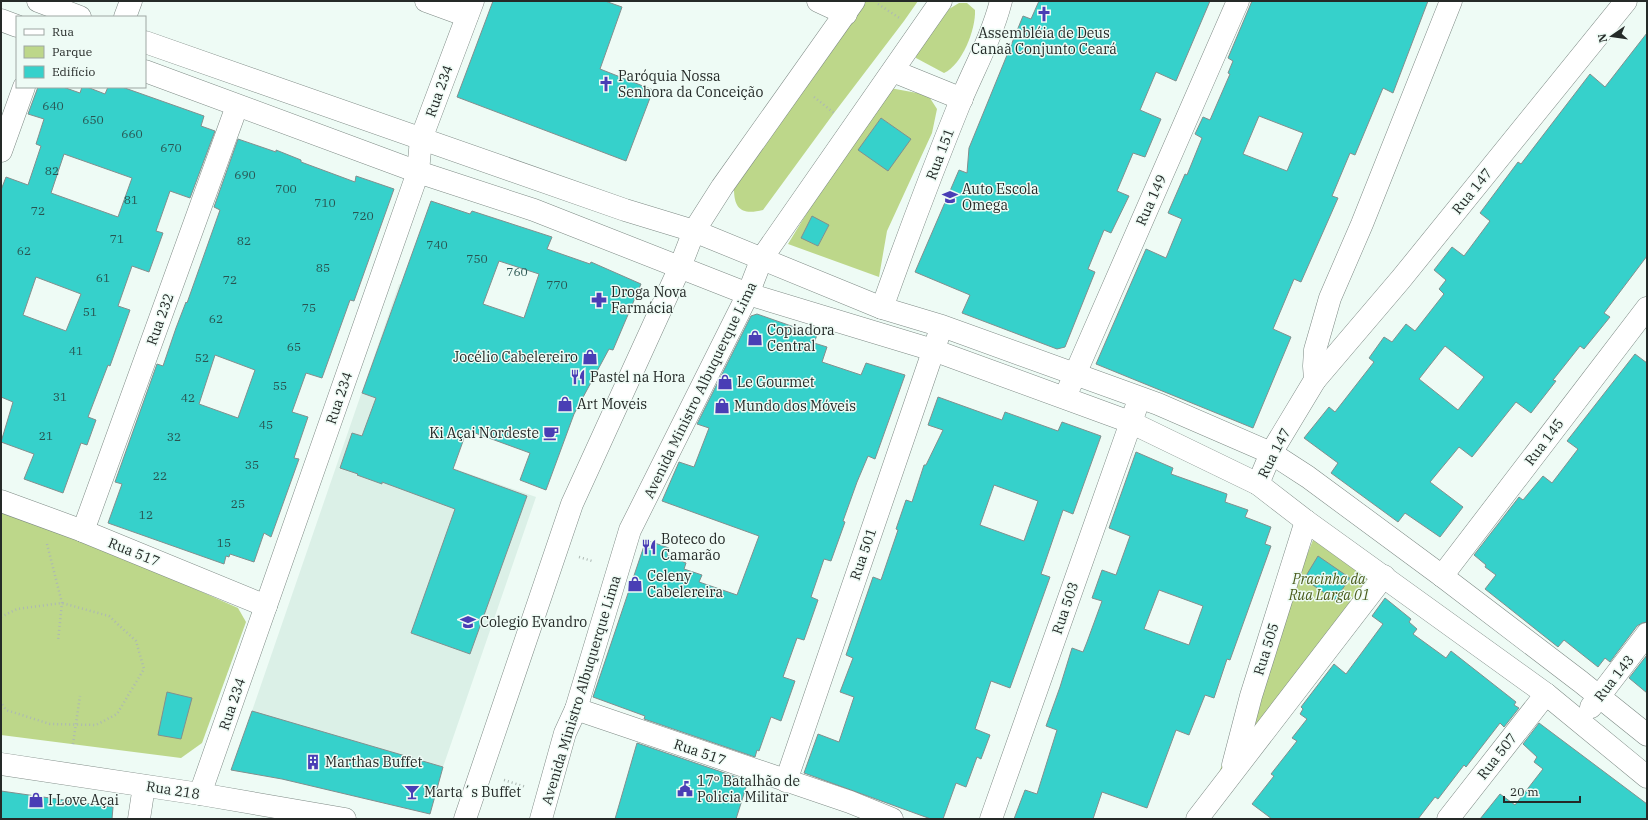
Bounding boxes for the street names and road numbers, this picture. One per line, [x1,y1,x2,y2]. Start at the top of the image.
street label: Rua 234 [421,62,457,120]
street label: Rua 151 [922,126,958,182]
street label: Rua 147 [1448,164,1496,218]
street label: Rua 149 [1132,172,1170,228]
street label: Avenida Ministro Albuquerque Lima [640,278,761,501]
street label: Rua 232 [142,290,178,348]
street label: Rua 234 [322,369,356,427]
street label: Rua 145 [1521,415,1567,469]
street label: Rua 147 [1254,425,1294,481]
street label: Rua 501 [846,525,880,583]
street label: Rua 517 [106,534,162,570]
street label: Avenida Ministro Albuquerque Lima [537,573,625,807]
street label: Rua 503 [1048,579,1082,637]
street label: Rua 505 [1249,620,1283,678]
street label: Rua 143 [1590,651,1638,705]
street label: Rua 234 [215,675,249,733]
street label: Rua 507 [1473,729,1521,783]
street label: Rua 517 [671,735,729,769]
street label: Rua 218 [145,777,201,803]

